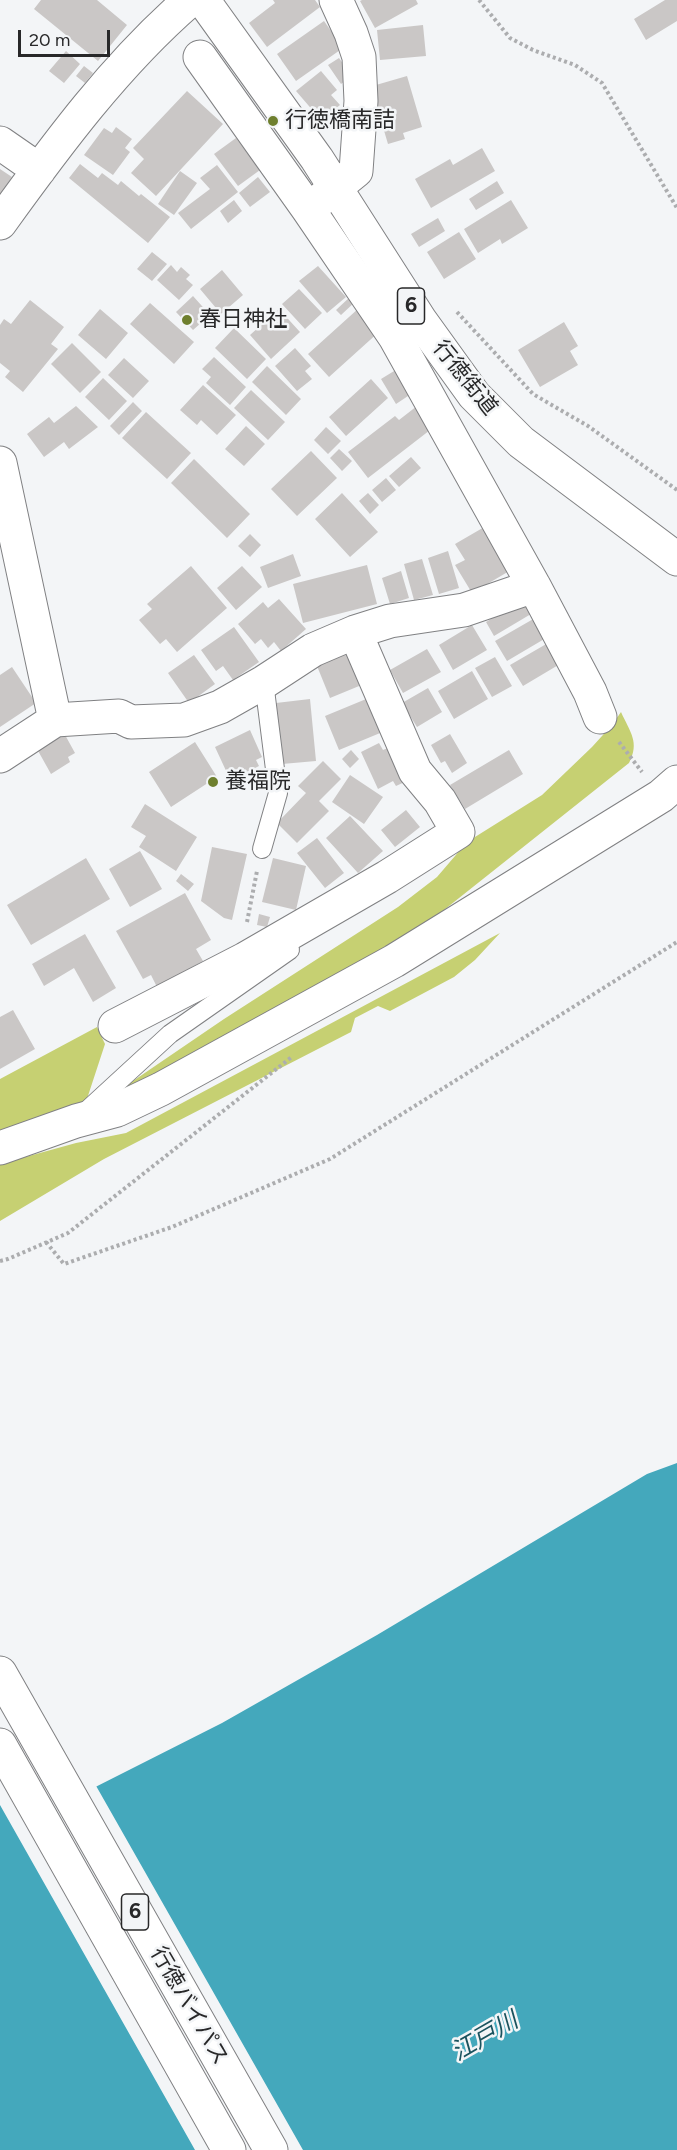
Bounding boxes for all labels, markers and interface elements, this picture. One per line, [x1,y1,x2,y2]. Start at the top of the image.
scale bar [21,18,112,56]
text: 20 m [29,29,70,51]
place label: 行徳橋南詰 [285,108,395,134]
marker: 行徳橋南詰 [266,114,280,128]
road number: 6 [398,288,424,324]
place label: 春日神社 [199,307,287,333]
marker: 春日神社 [180,313,194,327]
street label: 行徳街道 [427,335,503,421]
place label: 養福院 [225,769,291,795]
marker: 養福院 [206,775,220,789]
road number: 6 [122,1894,148,1930]
street label: 行徳バイパス [145,1942,233,2070]
water label: 江戸川 [447,2007,523,2067]

